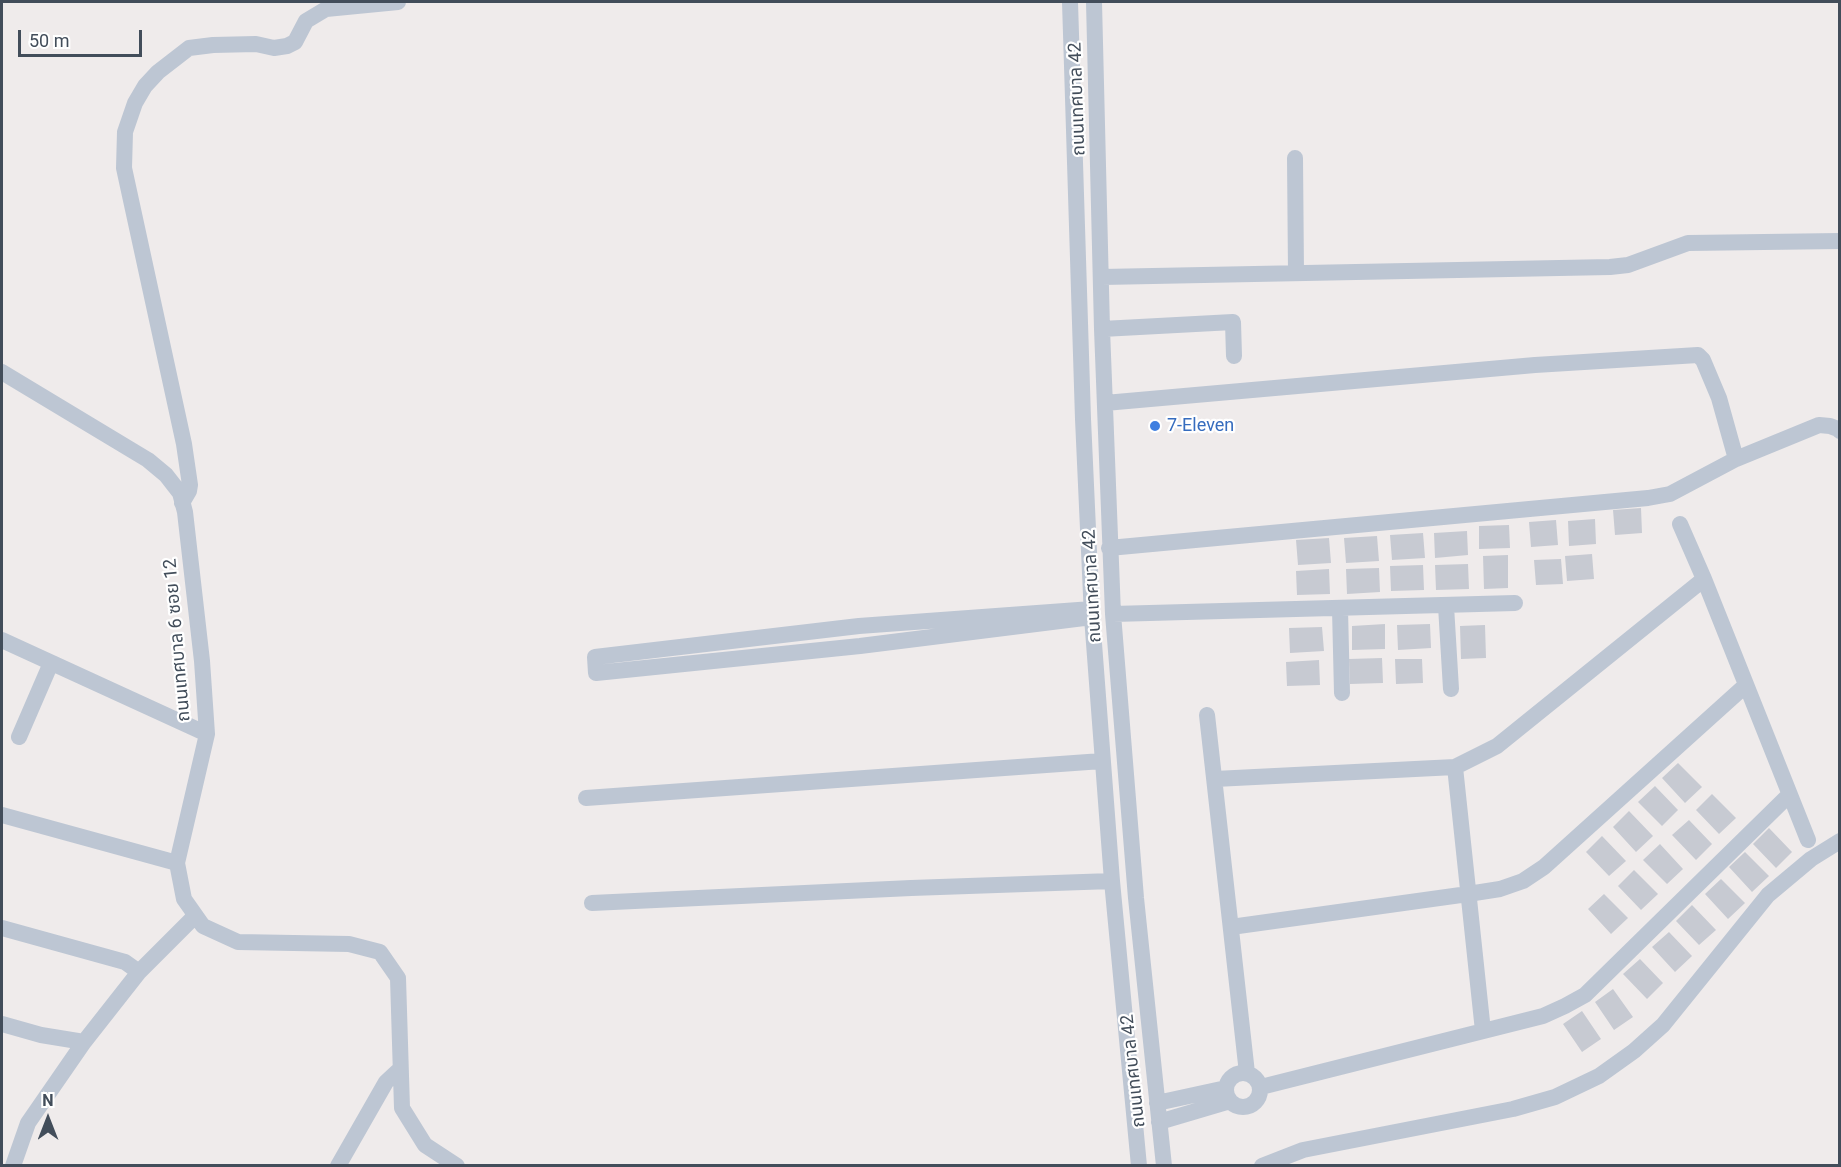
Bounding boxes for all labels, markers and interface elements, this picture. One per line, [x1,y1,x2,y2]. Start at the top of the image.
scale bar [21,18,146,56]
text: 50 m [29,30,69,51]
street label: ถนนเทศบาล 42 [1065,42,1091,156]
place label: 7-Eleven [1167,415,1234,437]
marker: 7-Eleven [1148,419,1162,433]
street label: ถนนเทศบาล 42 [1079,529,1107,643]
street label: ถนนเทศบาล 6 ซอย 12 [160,558,196,722]
street label: ถนนเทศบาล 42 [1117,1013,1151,1129]
north arrow [18,1089,78,1149]
text: N [42,1091,54,1110]

